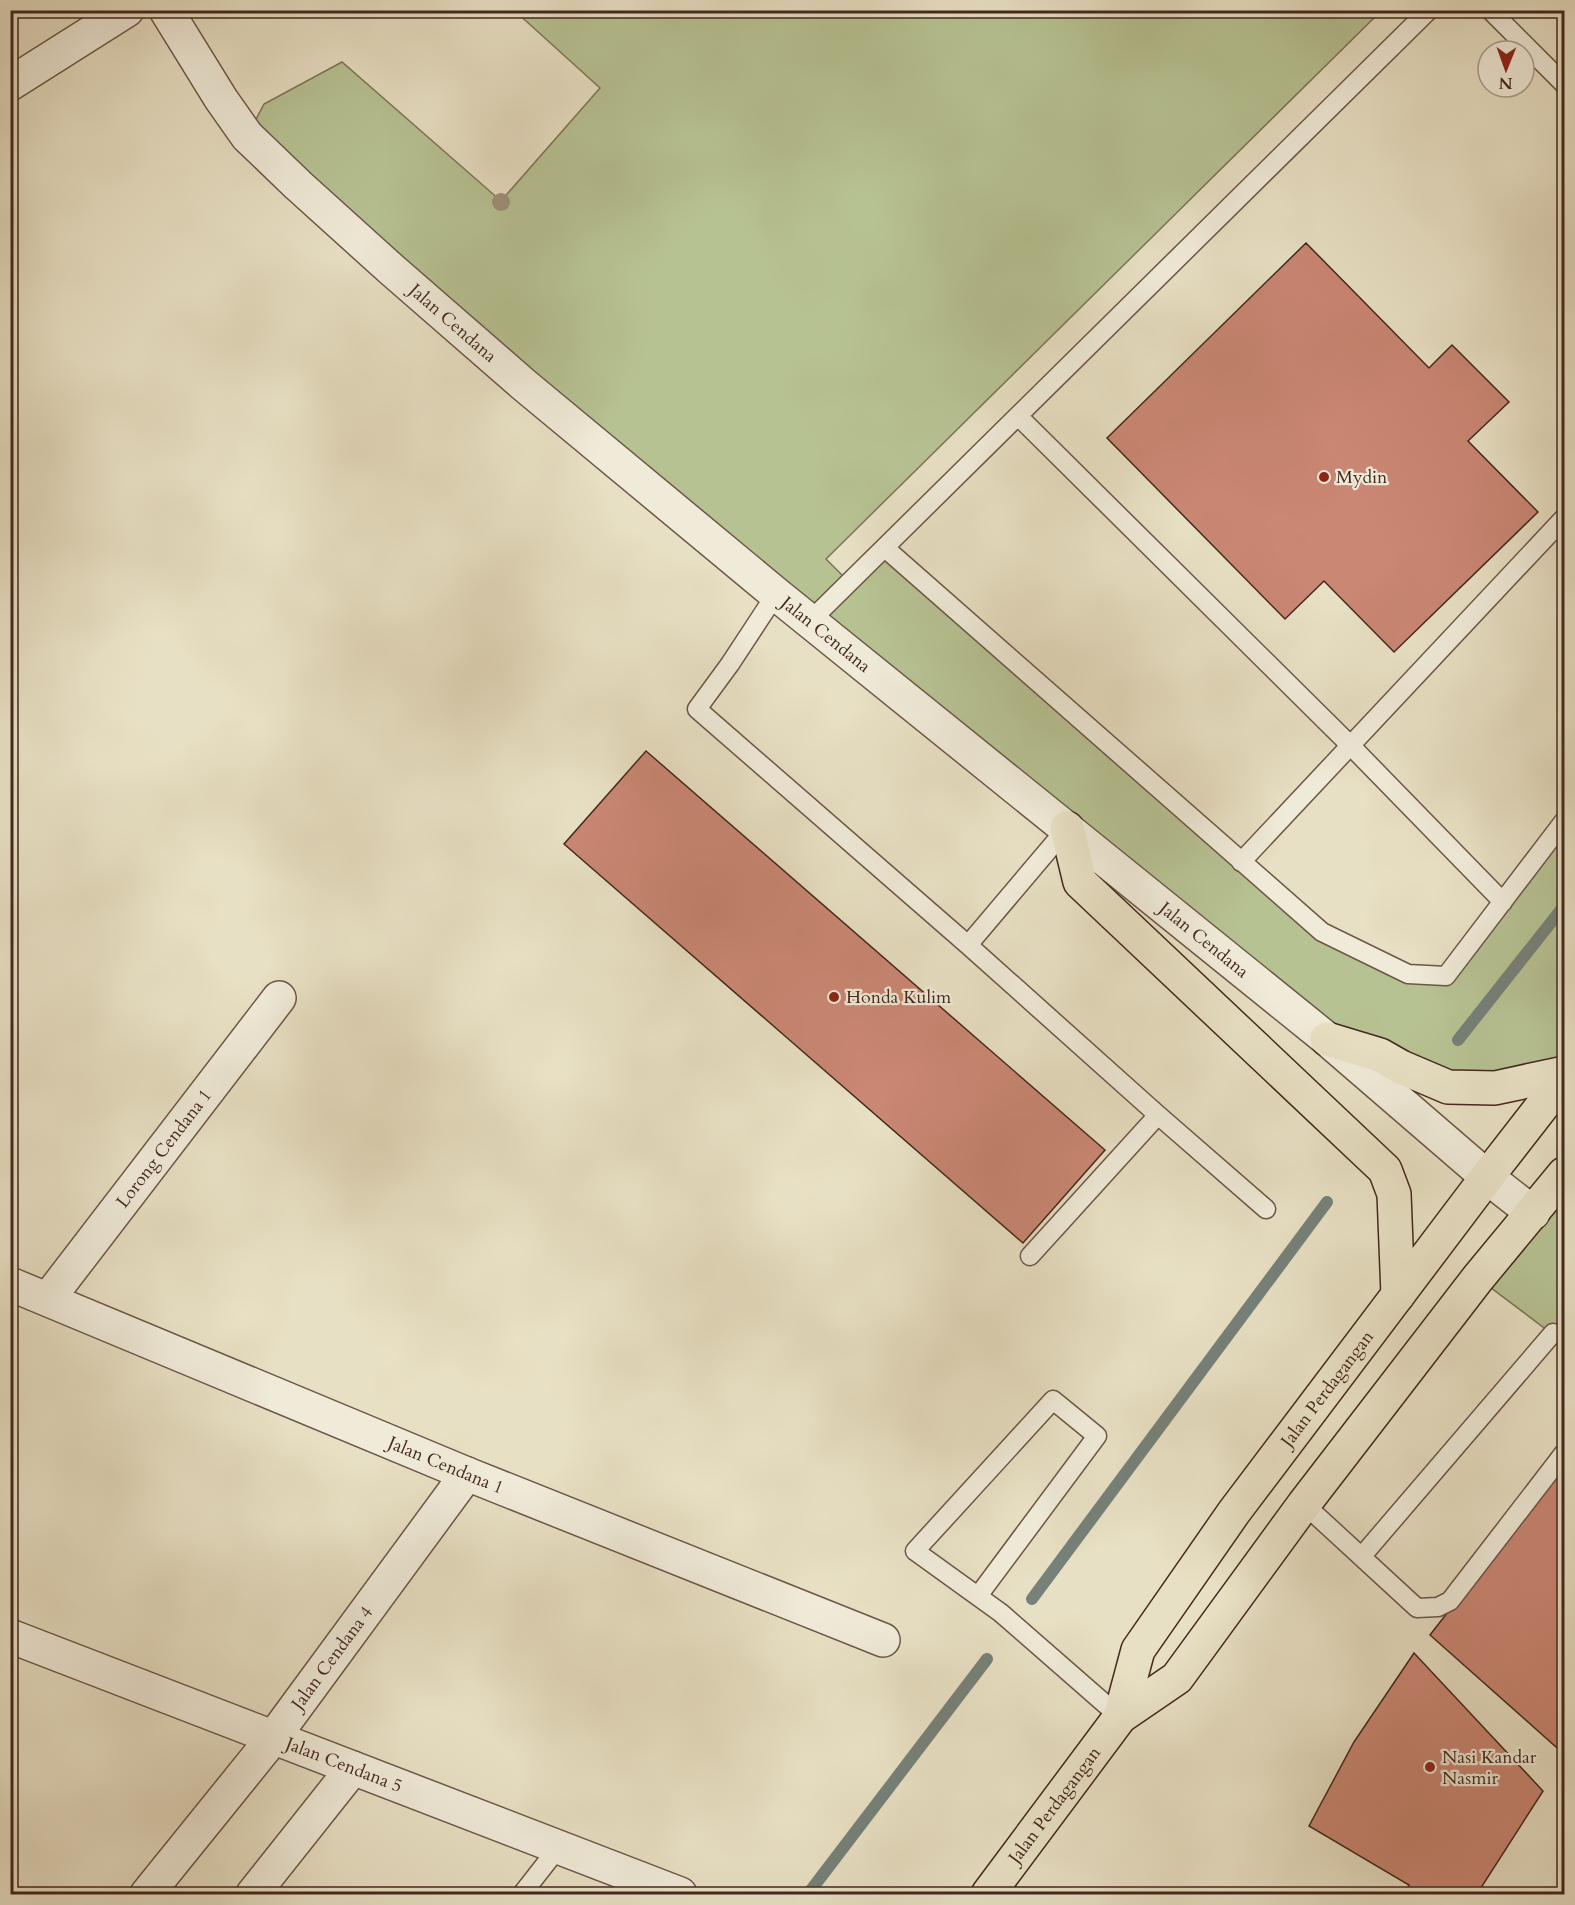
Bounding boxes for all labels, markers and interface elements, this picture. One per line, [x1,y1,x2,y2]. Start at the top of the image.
north arrow [1476,39,1536,99]
text: N [1499,72,1513,94]
street label: Jalan Cendana [401,276,502,368]
place label: Mydin [1336,465,1388,490]
marker: Mydin [1317,470,1331,484]
street label: Jalan Cendana [773,589,876,678]
street label: Jalan Cendana [1152,894,1254,984]
place label: Honda Kulim [846,985,952,1010]
marker: Honda Kulim [827,990,841,1004]
street label: Lorong Cendana 1 [110,1084,217,1213]
street label: Jalan Perdagangan [1273,1325,1380,1455]
street label: Jalan Cendana 1 [381,1429,507,1500]
street label: Jalan Cendana 4 [284,1601,378,1717]
street label: Jalan Cendana 5 [279,1730,406,1798]
street label: Jalan Perdagangan [1001,1741,1107,1871]
place label: Nasi Kandar Nasmir [1442,1745,1537,1791]
marker: Nasi Kandar Nasmir [1423,1760,1437,1774]

